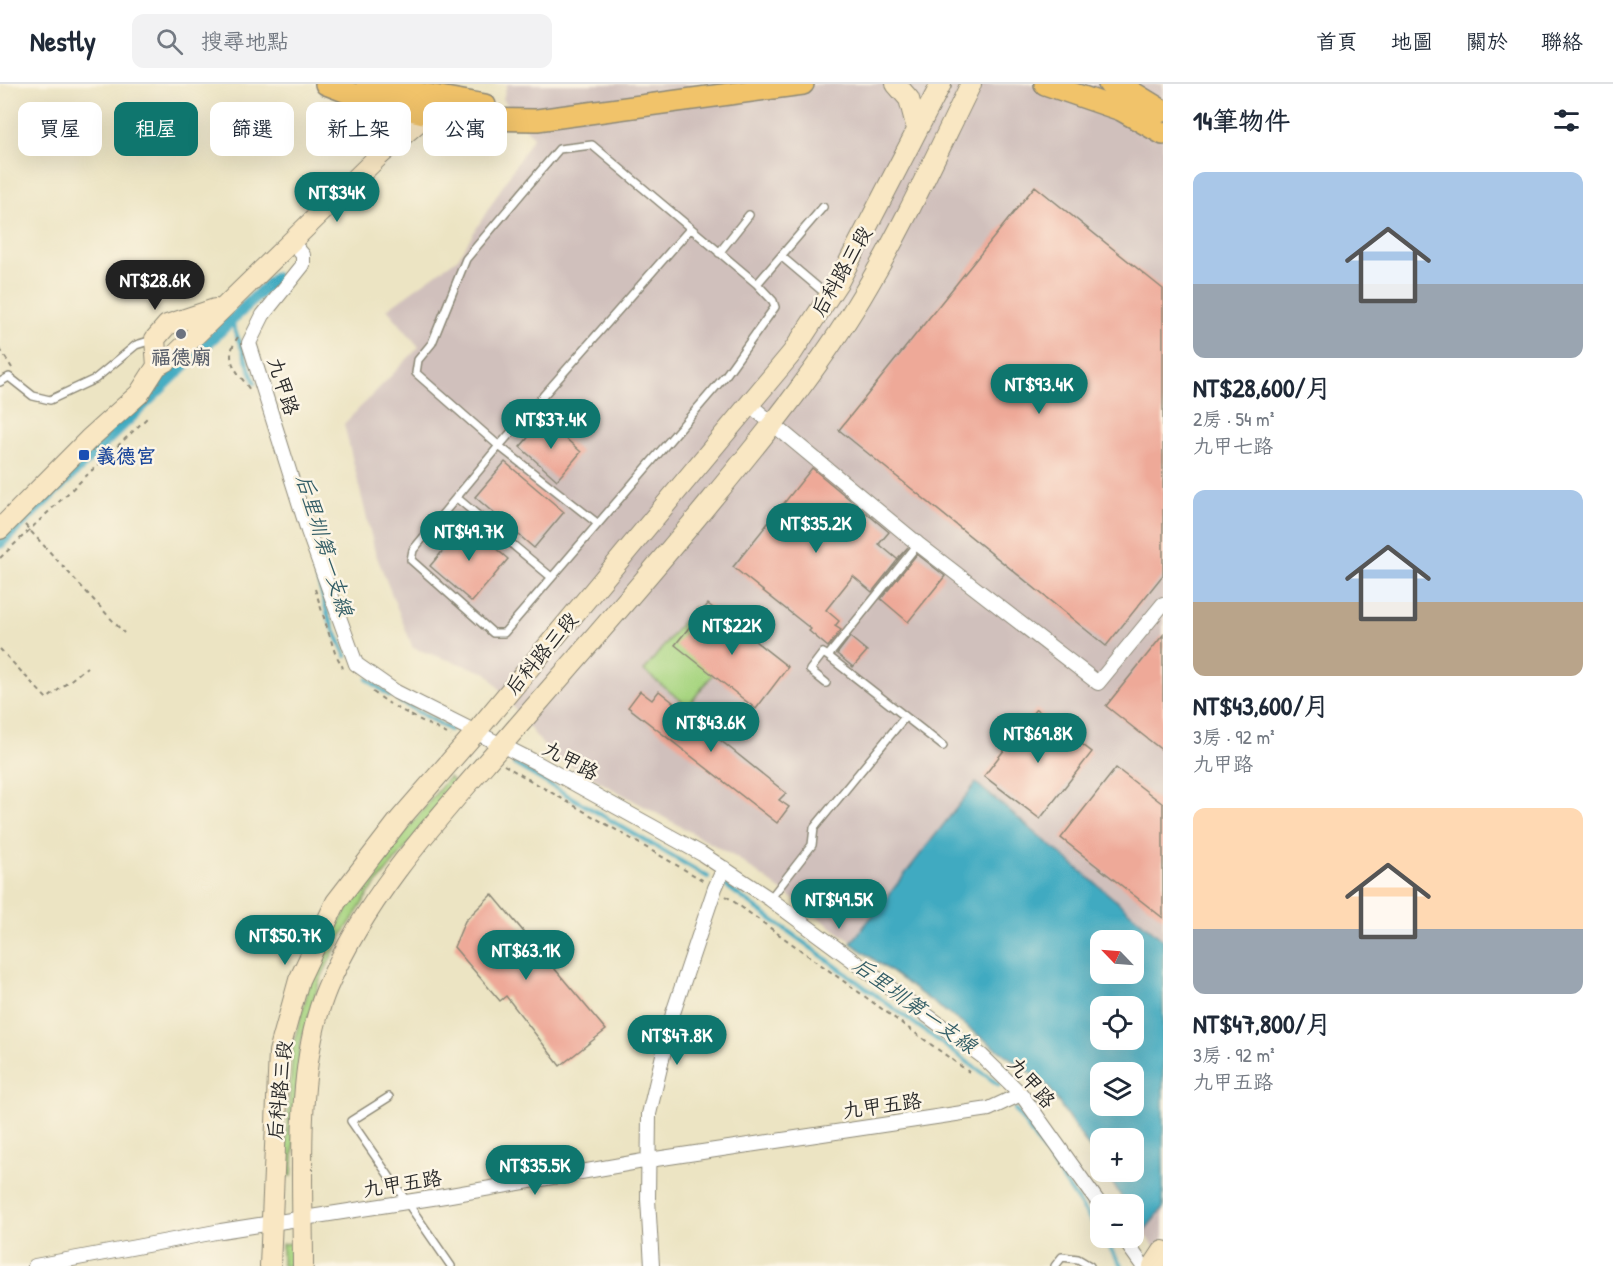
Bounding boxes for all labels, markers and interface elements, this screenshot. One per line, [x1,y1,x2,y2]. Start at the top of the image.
search box [132,14,552,68]
text: Nestly [30,22,96,60]
icon: search [153,25,186,58]
text: 搜尋地點 [201,26,289,56]
text: 首頁 [1316,27,1358,56]
text: 地圖 [1391,27,1433,56]
text: 關於 [1466,27,1508,56]
text: 聯絡 [1541,27,1583,56]
chip: 買屋 [18,102,102,156]
chip: 租屋 [114,102,198,156]
chip: 篩選 [210,102,294,156]
chip: 新上架 [306,102,411,156]
chip: 公寓 [423,102,507,156]
text: 14筆物件 [1193,103,1290,138]
icon: filters [1550,104,1583,137]
pin: NT$34K [288,172,386,223]
text: NT$34K [308,178,366,205]
icon: home [1334,211,1442,319]
street label: 后科路三段 [804,221,878,321]
pin: NT$28.6K [93,260,217,311]
text: NT$28.6K [120,266,190,293]
marker: 福德廟 [174,327,188,341]
place label: 福德廟 [151,343,211,370]
street label: 九甲路 [262,353,306,420]
pin: NT$93.4K [977,364,1101,415]
text: NT$93.4K [1005,370,1073,397]
text: NT$28,600/月 [1193,370,1332,405]
pin: NT$37.4K [489,399,613,450]
text: NT$37.4K [515,405,587,432]
text: 2房 · 54 m² [1193,405,1274,432]
text: 九甲七路 [1193,432,1273,459]
place label: 義德宮 [96,442,156,469]
marker: 義德宮 [77,448,91,462]
water label: 后里圳第一支線 [290,470,361,620]
pin: NT$35.2K [754,503,878,554]
text: NT$35.2K [780,509,852,536]
pin: NT$49.7K [407,511,531,562]
text: NT$49.7K [434,517,504,544]
icon: home [1334,529,1442,637]
pin: NT$22K [683,605,781,656]
street label: 后科路三段 [499,606,583,700]
text: NT$22K [702,611,762,638]
text: NT$43,600/月 [1193,688,1330,723]
pin: NT$43.6K [649,702,773,753]
text: NT$43.6K [676,708,746,735]
pin: NT$69.8K [976,713,1100,764]
text: NT$69.8K [1004,719,1072,746]
text: 3房 · 92 m² [1193,723,1275,750]
street label: 九甲路 [538,734,605,786]
text: 九甲路 [1193,750,1253,777]
icon: home [1334,847,1442,955]
pin: NT$49.5K [777,879,901,930]
text: NT$49.5K [805,885,873,912]
pin: NT$50.7K [223,915,347,966]
text: NT$50.7K [249,921,321,948]
pin: NT$63.1K [464,930,588,981]
north arrow [1090,930,1144,984]
map controls [1090,930,1144,1248]
text: NT$63.1K [491,936,561,963]
water label: 后里圳第一支線 [847,950,984,1061]
button: locate [1090,996,1144,1050]
text: NT$47,800/月 [1193,1006,1332,1041]
pin: NT$47.8K [615,1015,739,1066]
text: NT$47.8K [642,1021,712,1048]
street label: 后科路三段 [260,1039,298,1141]
text: 3房 · 92 m² [1193,1041,1275,1068]
street label: 九甲路 [1002,1051,1063,1114]
button: layers [1090,1062,1144,1116]
text: 九甲五路 [1193,1068,1273,1095]
street label: 九甲五路 [841,1086,924,1124]
button: + [1090,1128,1144,1182]
pin: NT$35.5K [473,1145,597,1196]
text: NT$35.5K [500,1151,570,1178]
street label: 九甲五路 [360,1163,445,1203]
button: − [1090,1194,1144,1248]

